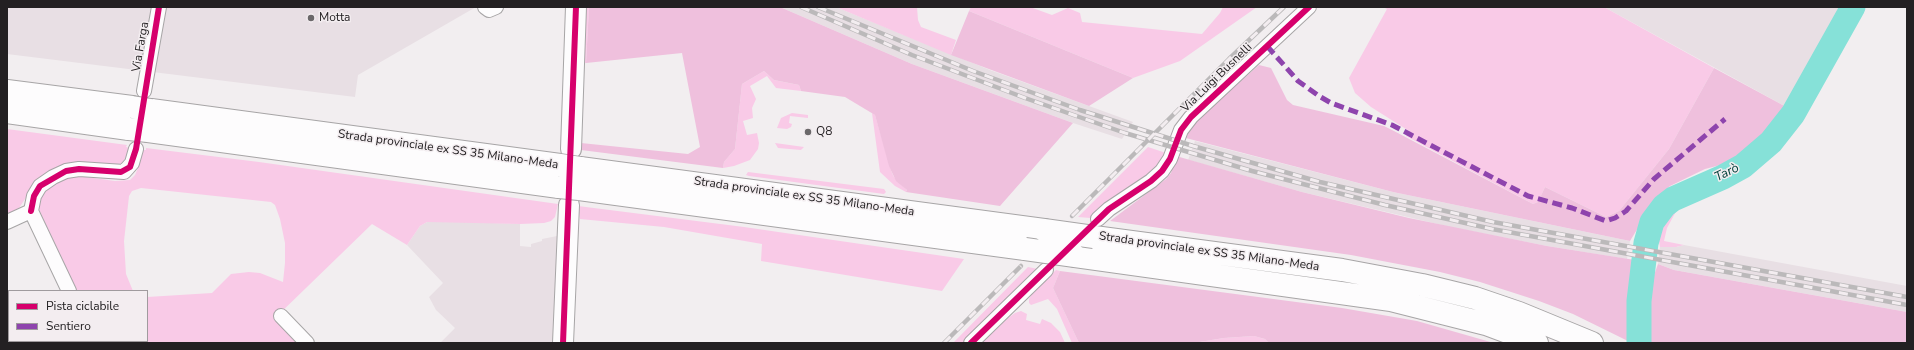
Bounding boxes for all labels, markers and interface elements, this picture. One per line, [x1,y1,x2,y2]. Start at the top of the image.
place label: Motta [319,11,350,25]
marker: Motta [306,13,316,23]
street label: Via Farga [129,21,153,73]
street label: Via Luigi Busnelli [1179,41,1255,115]
place label: Q8 [816,125,832,139]
street label: Strada provinciale ex SS 35 Milano-Meda [337,127,559,173]
marker: Q8 [803,127,813,137]
water label: Tarò [1712,160,1742,186]
street label: Strada provinciale ex SS 35 Milano-Meda [693,174,915,220]
street label: Strada provinciale ex SS 35 Milano-Meda [1098,229,1320,275]
legend [8,290,148,342]
text: Pista ciclabile [46,298,119,314]
text: Sentiero [46,318,91,334]

